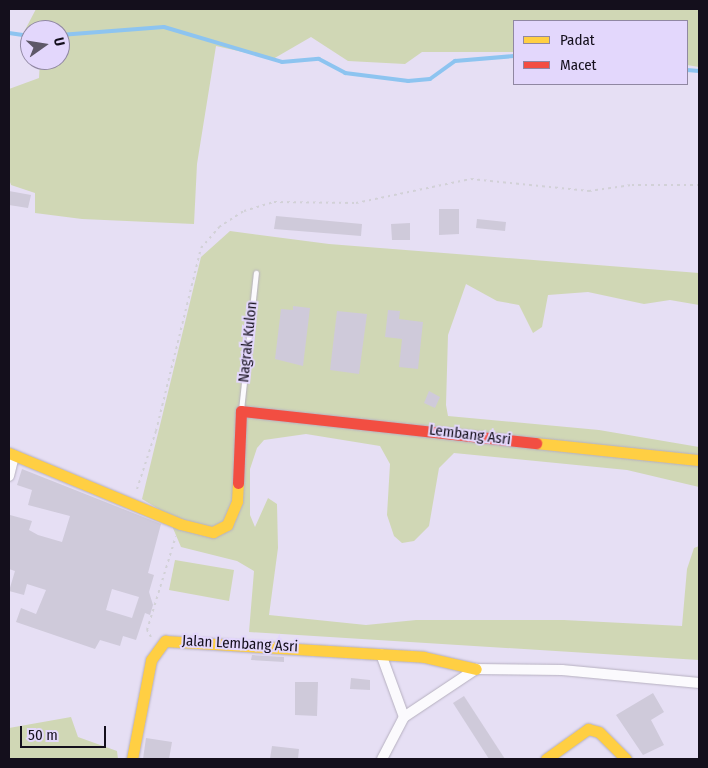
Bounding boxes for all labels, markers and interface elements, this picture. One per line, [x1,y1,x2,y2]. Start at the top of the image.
north arrow [20,20,70,70]
legend [513,20,688,85]
text: Padat [560,31,595,49]
text: U [50,36,68,48]
text: Macet [560,56,596,74]
street label: Nagrak Kulon [235,301,261,383]
street label: Lembang Asri [428,421,512,449]
street label: Jalan Lembang Asri [182,632,298,656]
scale bar [22,716,109,748]
text: 50 m [28,726,58,744]

